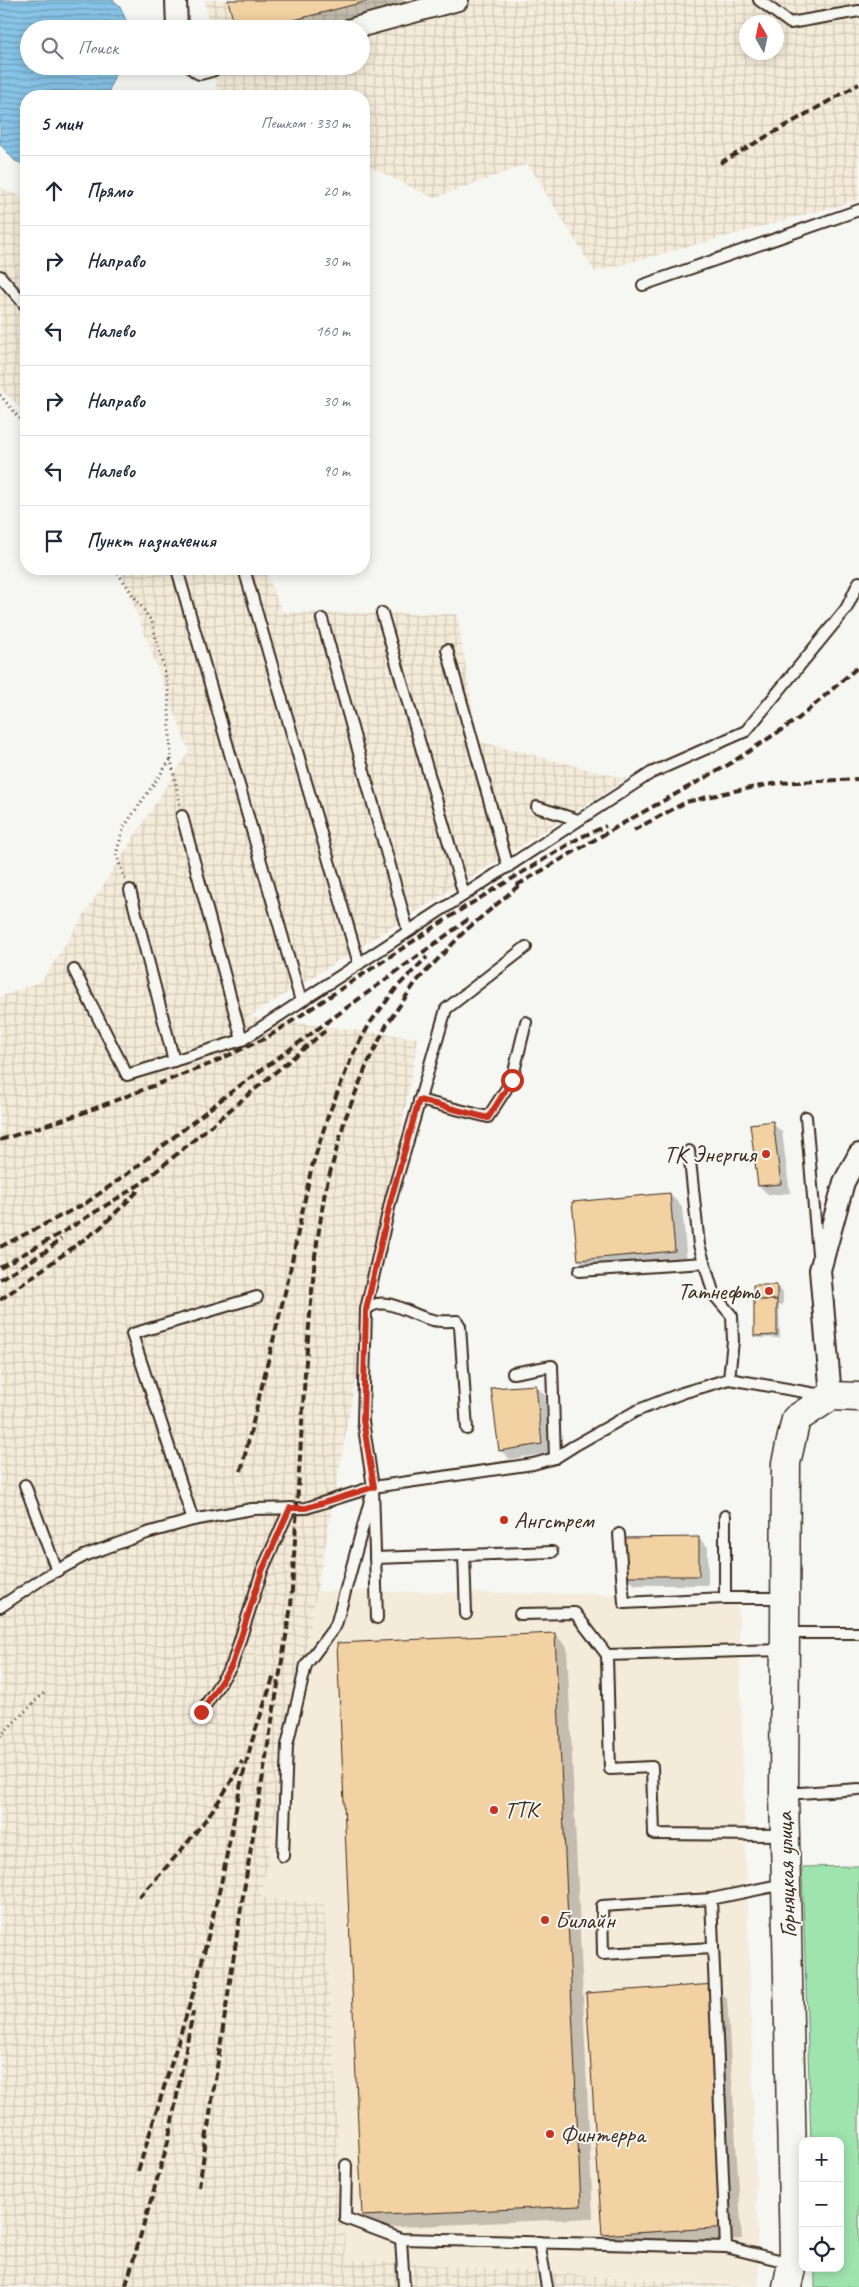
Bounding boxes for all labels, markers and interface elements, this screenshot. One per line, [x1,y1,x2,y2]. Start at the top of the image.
north arrow [739,15,784,60]
search box [20,20,370,75]
icon: search [38,34,66,62]
text: Поиск [78,36,118,60]
text: 5 мин [40,110,82,136]
text: Пешком · 330 m [261,113,350,133]
icon: ahead [40,177,68,205]
text: Прямо [87,179,132,203]
text: 20 m [323,181,350,201]
icon: right [40,247,68,275]
text: Направо [87,249,145,273]
text: 30 m [323,251,350,271]
icon: left [40,317,68,345]
text: Налево [87,319,135,343]
text: 160 m [316,321,350,341]
icon: right [40,387,68,415]
text: Направо [87,389,145,413]
text: 30 m [323,391,350,411]
icon: left [40,457,68,485]
text: Налево [87,459,135,483]
text: 90 m [323,461,350,481]
icon: arrive [40,527,68,555]
text: Пункт назначения [87,529,216,553]
route start [501,1069,524,1092]
place label: ТК Энергия [664,1139,758,1169]
marker: ТК Энергия [760,1148,772,1160]
place label: Татнефть [677,1276,761,1306]
marker: Татнефть [763,1285,775,1297]
place label: Ангстрем [514,1505,595,1535]
marker: Ангстрем [498,1514,510,1526]
route end [190,1701,213,1724]
place label: ТТК [504,1795,542,1825]
marker: ТТК [488,1804,500,1816]
street label: Горняцкая улица [769,1810,803,1938]
place label: Билайн [555,1905,617,1935]
marker: Билайн [539,1914,551,1926]
place label: Финтерра [560,2119,647,2149]
marker: Финтерра [544,2128,556,2140]
map controls [799,2137,844,2272]
button: + [799,2137,844,2182]
button: − [799,2182,844,2227]
button: locate [799,2227,844,2272]

